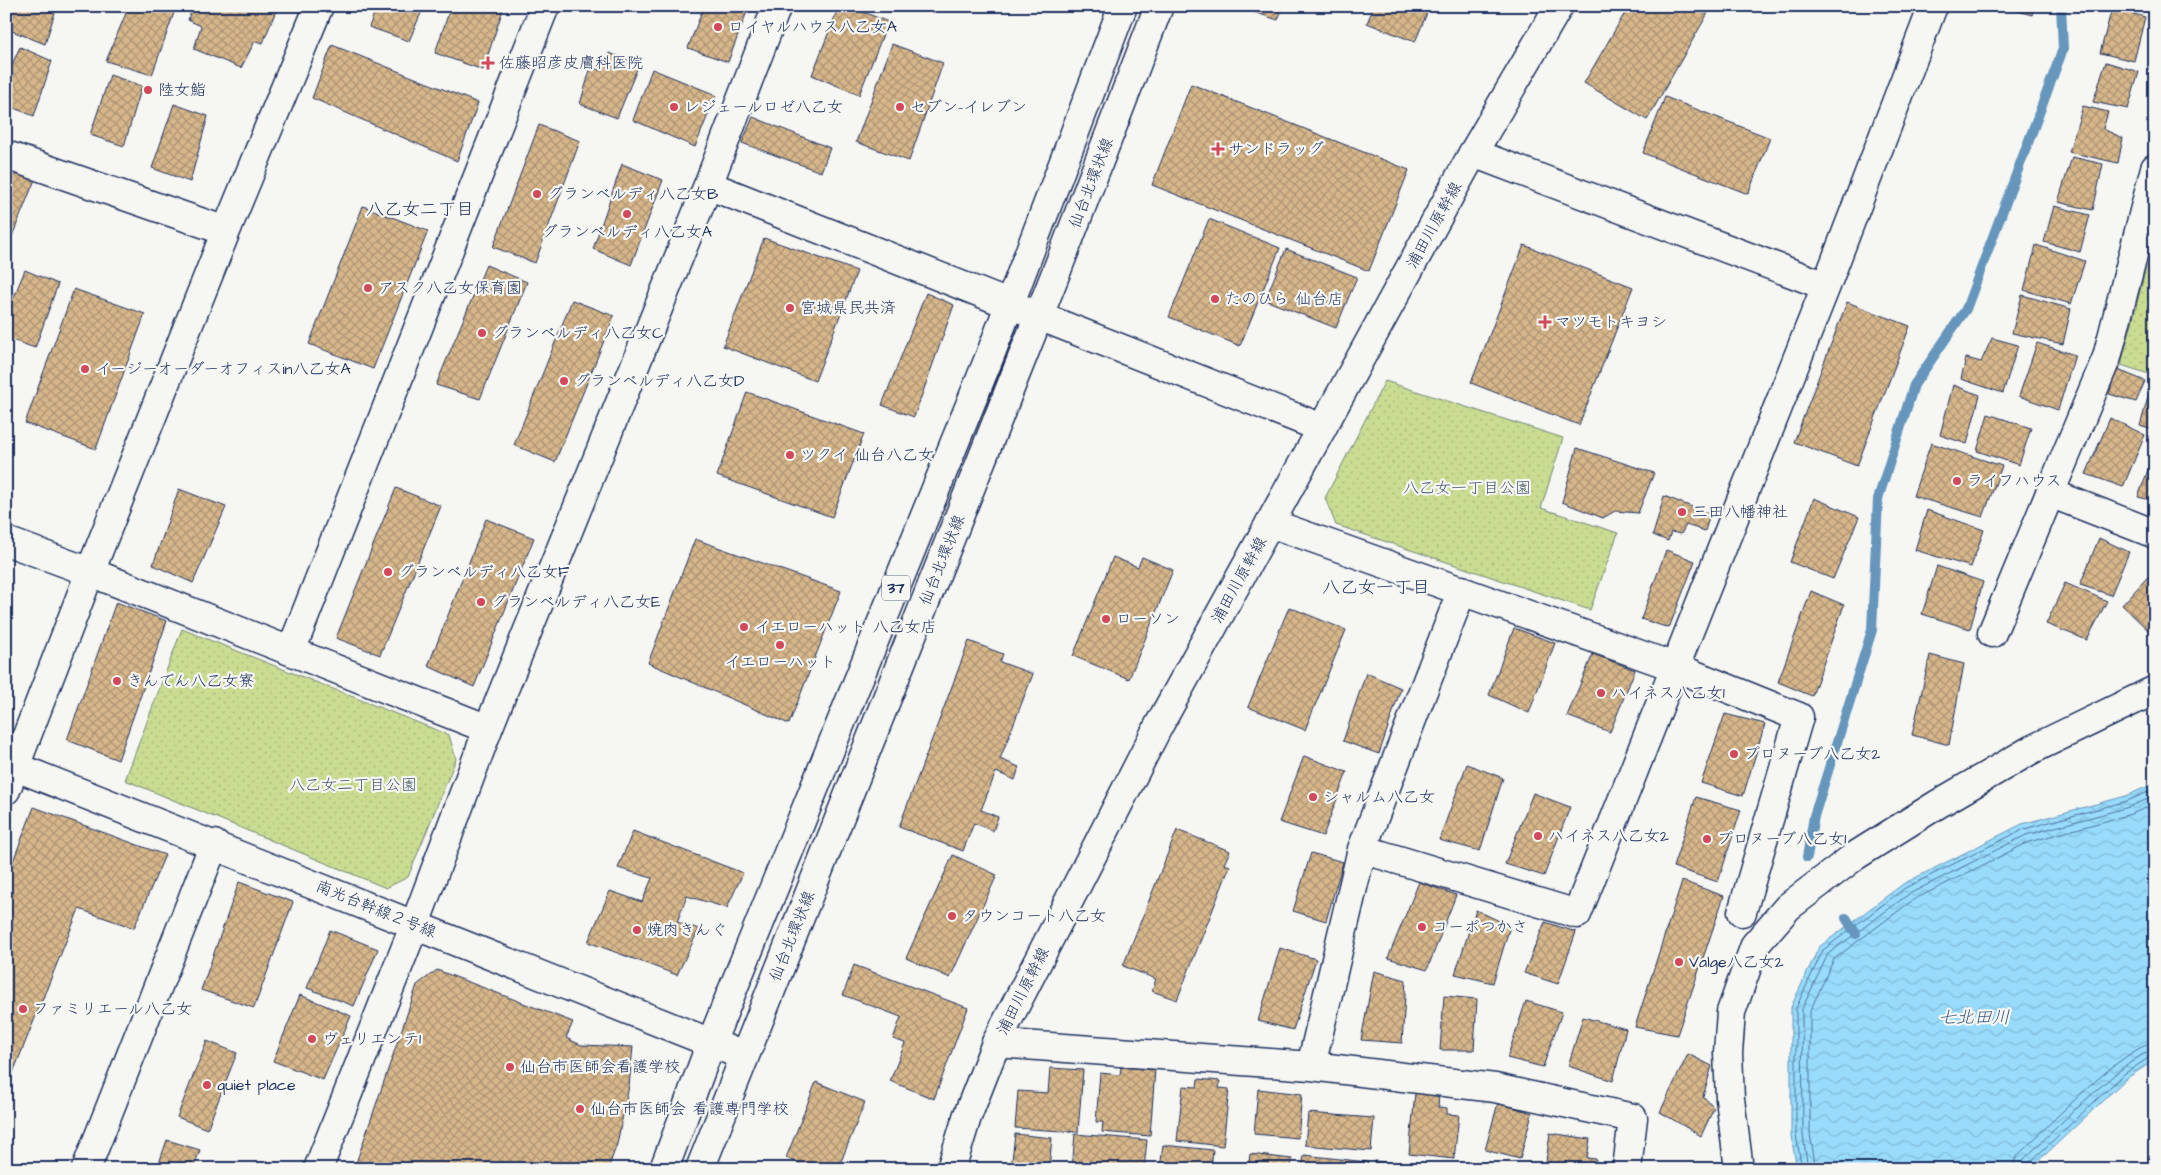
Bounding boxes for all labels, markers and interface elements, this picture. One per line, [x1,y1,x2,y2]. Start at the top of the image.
place label: ロイヤルハウス八乙女A [728,16,897,38]
marker: ロイヤルハウス八乙女A [712,21,724,33]
place label: 佐藤昭彦皮膚科医院 [499,52,643,74]
marker: 佐藤昭彦皮膚科医院 [481,56,495,70]
place label: 陸女鮨 [158,79,206,101]
marker: 陸女鮨 [142,84,154,96]
place label: レジェールロゼ八乙女 [684,96,843,118]
place label: セブン-イレブン [910,96,1027,118]
marker: レジェールロゼ八乙女 [668,101,680,113]
marker: セブン-イレブン [894,101,906,113]
street label: 仙台北環状線 [1064,134,1118,232]
place label: サンドラッグ [1228,138,1324,160]
marker: サンドラッグ [1212,143,1224,155]
street label: 浦田川原幹線 [1401,178,1467,272]
place label: グランベルディ八乙女B [547,183,719,205]
marker: グランベルディ八乙女B [531,188,543,200]
district label: 八乙女二丁目 [366,197,474,222]
marker: グランベルディ八乙女A [621,208,633,220]
place label: グランベルディ八乙女A [542,221,712,243]
place label: アスク八乙女保育園 [378,277,522,299]
marker: アスク八乙女保育園 [362,282,374,294]
place label: たのひら 仙台店 [1225,288,1343,310]
marker: たのひら 仙台店 [1209,293,1221,305]
place label: 宮城県民共済 [800,297,896,319]
marker: 宮城県民共済 [784,302,796,314]
place label: マツモトキヨシ [1555,311,1667,333]
marker: マツモトキヨシ [1539,316,1551,328]
place label: グランベルディ八乙女C [492,322,663,344]
marker: グランベルディ八乙女C [476,327,488,339]
place label: イージーオーダーオフィスin八乙女A [95,358,351,380]
marker: イージーオーダーオフィスin八乙女A [79,363,91,375]
place label: グランベルディ八乙女D [574,370,744,392]
marker: グランベルディ八乙女D [558,375,570,387]
place label: ツクイ 仙台八乙女 [800,444,934,466]
marker: ツクイ 仙台八乙女 [784,449,796,461]
place label: ライフハウス [1967,470,2061,492]
marker: ライフハウス [1951,475,1963,487]
park label: 八乙女一丁目公園 [1403,477,1531,499]
place label: 三田八幡神社 [1692,501,1788,523]
marker: 三田八幡神社 [1676,506,1688,518]
street label: 仙台北環状線 [914,511,970,609]
street label: 浦田川原幹線 [1206,533,1272,627]
place label: グランベルディ八乙女F [398,561,569,583]
marker: グランベルディ八乙女F [382,566,394,578]
district label: 八乙女一丁目 [1322,575,1430,600]
road number: 37 [882,576,910,600]
place label: グランベルディ八乙女E [491,591,661,613]
marker: グランベルディ八乙女E [475,596,487,608]
place label: ローソン [1116,608,1180,630]
marker: ローソン [1100,613,1112,625]
place label: イエローハット 八乙女店 [754,616,936,638]
marker: イエローハット 八乙女店 [738,621,750,633]
marker: イエローハット [774,639,786,651]
place label: イエローハット [724,651,836,673]
place label: きんでん八乙女寮 [127,670,254,692]
marker: きんでん八乙女寮 [111,675,123,687]
place label: ハイネス八乙女1 [1611,682,1725,704]
marker: ハイネス八乙女1 [1595,687,1607,699]
place label: プロヌーブ八乙女2 [1744,743,1881,765]
marker: プロヌーブ八乙女2 [1728,748,1740,760]
park label: 八乙女二丁目公園 [289,774,417,796]
place label: シャルム八乙女 [1323,786,1435,808]
marker: シャルム八乙女 [1307,791,1319,803]
place label: ハイネス八乙女2 [1548,825,1669,847]
place label: プロヌーブ八乙女1 [1717,828,1846,850]
marker: ハイネス八乙女2 [1532,830,1544,842]
marker: プロヌーブ八乙女1 [1701,833,1713,845]
street label: 南光台幹線２号線 [313,875,439,943]
street label: 仙台北環状線 [764,887,820,985]
place label: タウンコート八乙女 [962,905,1106,927]
marker: タウンコート八乙女 [946,910,958,922]
place label: コーポつかさ [1432,916,1528,938]
place label: 焼肉きんぐ [647,919,727,941]
marker: コーポつかさ [1416,921,1428,933]
marker: 焼肉きんぐ [631,924,643,936]
street label: 浦田川原幹線 [991,943,1055,1039]
place label: Valge八乙女2 [1689,951,1784,974]
marker: Valge八乙女2 [1673,956,1685,968]
place label: ファミリエール八乙女 [33,998,192,1020]
marker: ファミリエール八乙女 [17,1003,29,1015]
water label: 七北田川 [1938,1005,2010,1030]
place label: ヴェリエンテ1 [322,1028,421,1050]
marker: ヴェリエンテ1 [306,1033,318,1045]
place label: 仙台市医師会看護学校 [520,1056,680,1078]
marker: 仙台市医師会看護学校 [504,1061,516,1073]
place label: quiet place [217,1074,296,1096]
marker: quiet place [201,1079,213,1091]
place label: 仙台市医師会 看護専門学校 [590,1098,788,1120]
marker: 仙台市医師会 看護専門学校 [574,1103,586,1115]

